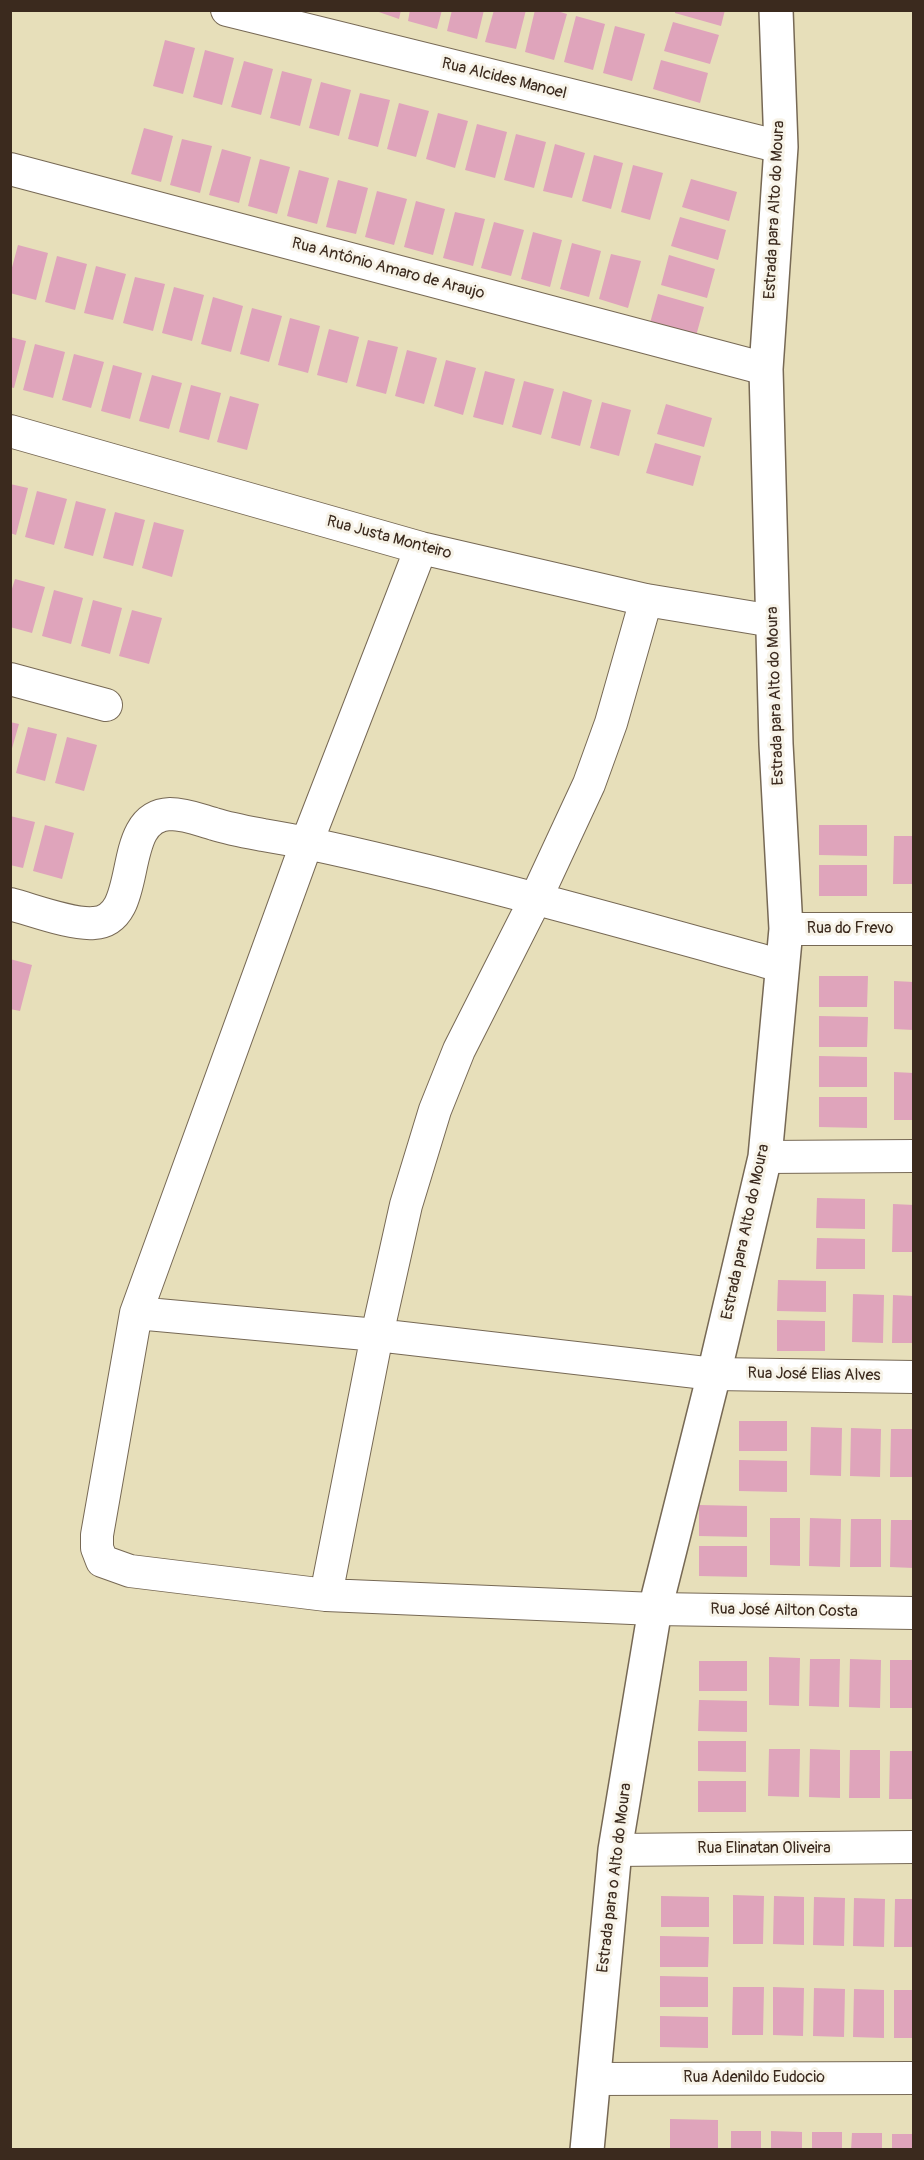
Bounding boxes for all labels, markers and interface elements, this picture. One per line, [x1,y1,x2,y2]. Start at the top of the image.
street label: Rua Alcides Manoel [440,54,568,104]
street label: Estrada para Alto do Moura [761,120,789,300]
street label: Rua Antônio Amaro de Araujo [290,234,486,304]
street label: Rua Justa Monteiro [324,512,454,564]
street label: Estrada para Alto do Moura [763,606,789,786]
street label: Rua do Frevo [807,919,893,939]
street label: Estrada para Alto do Moura [718,1142,774,1322]
street label: Rua José Elias Alves [747,1364,881,1386]
street label: Rua José Ailton Costa [710,1600,858,1622]
street label: Estrada para o Alto do Moura [594,1782,636,1974]
street label: Rua Elinatan Oliveira [697,1839,831,1859]
street label: Rua Adenildo Eudocio [683,2068,825,2088]

